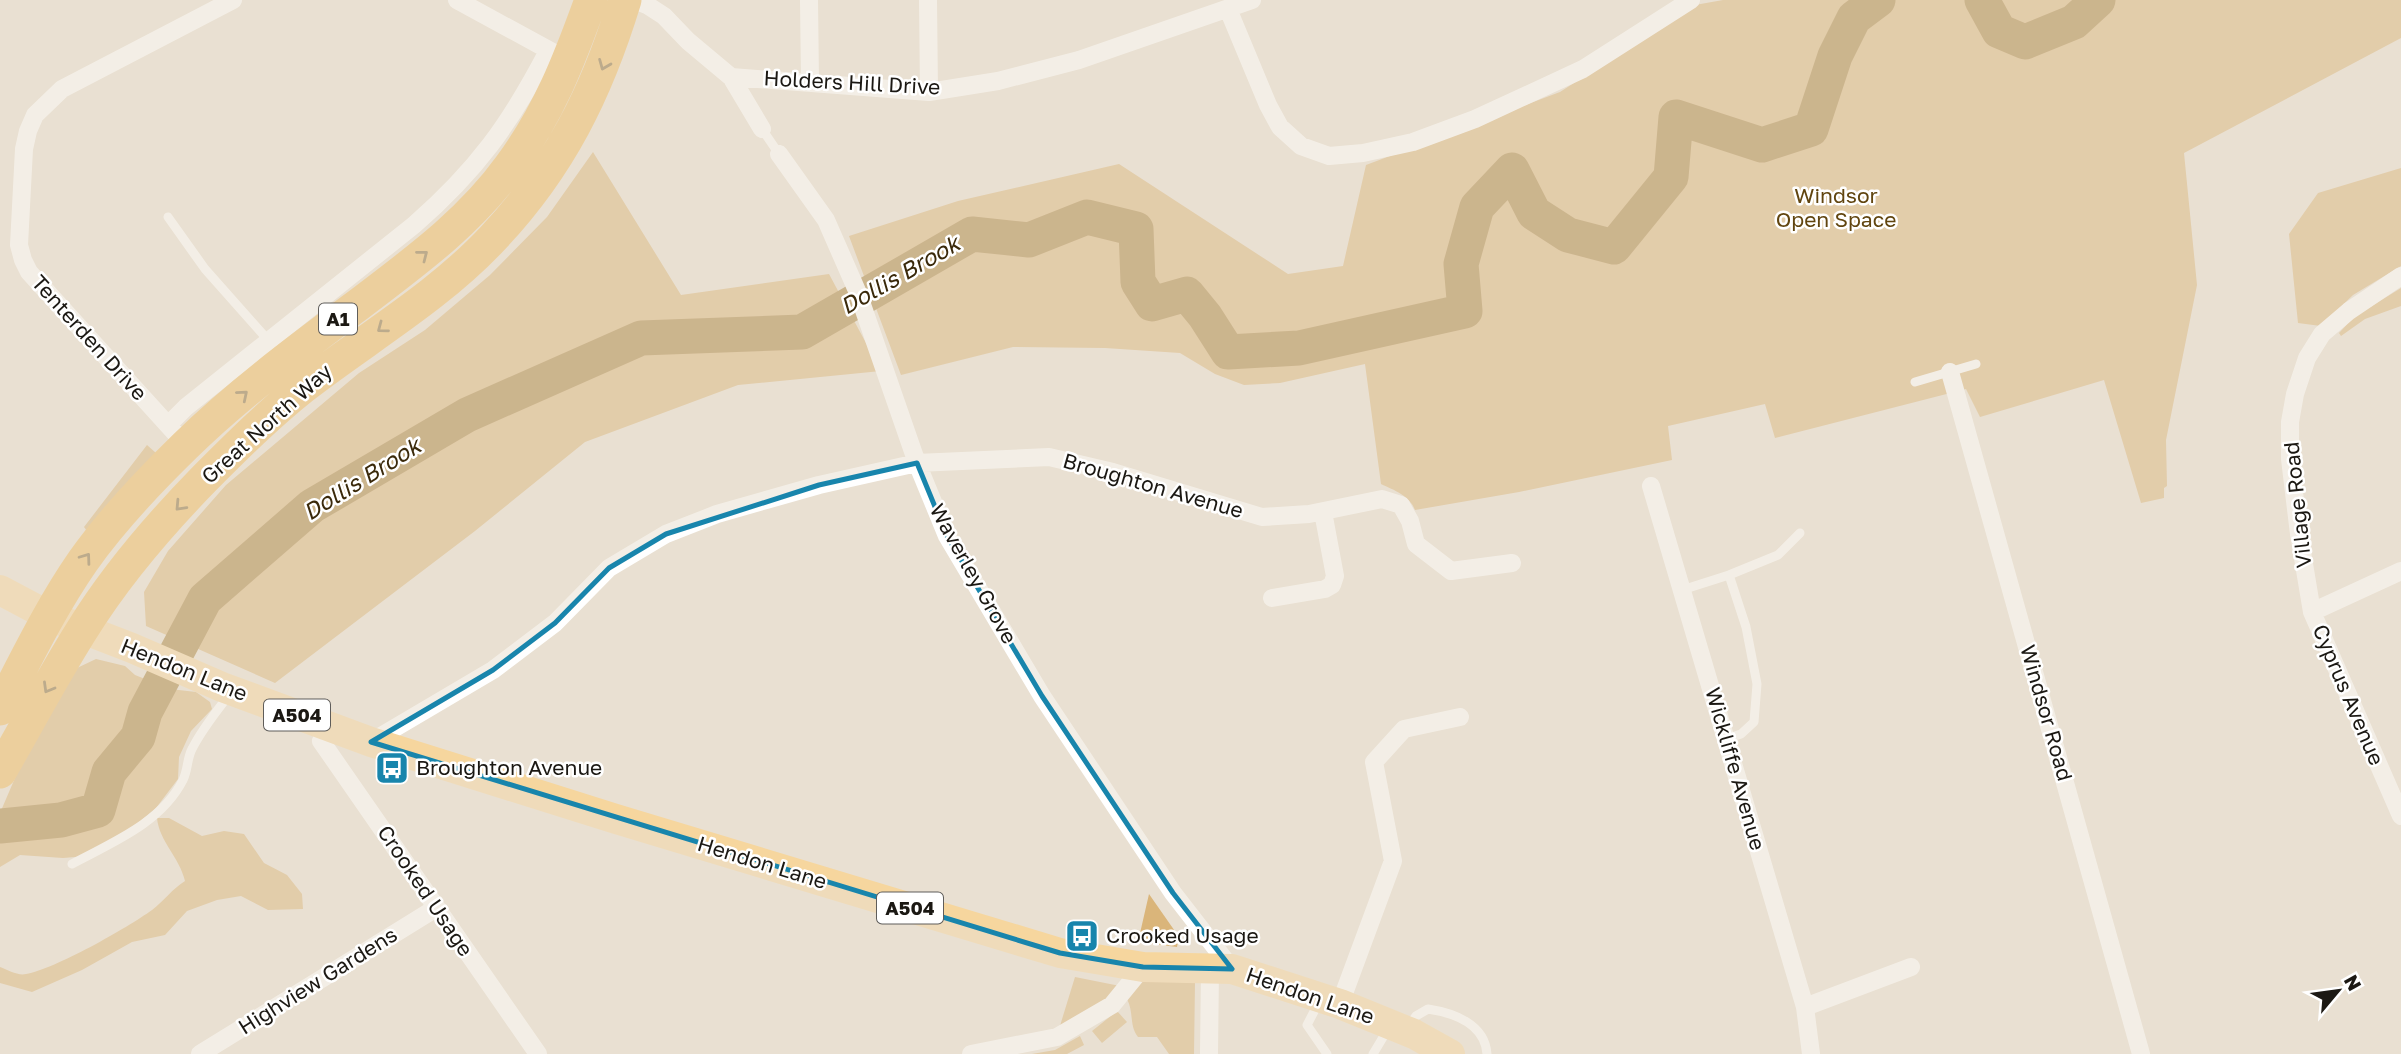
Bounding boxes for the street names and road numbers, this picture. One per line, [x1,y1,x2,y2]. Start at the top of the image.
street label: Holders Hill Drive [763,64,941,100]
street label: Tenterden Drive [27,269,153,405]
road number: A1 [319,304,357,334]
street label: Great North Way [196,358,337,489]
street label: Village Road [2277,441,2317,570]
street label: Broughton Avenue [1060,447,1246,523]
street label: Waverley Grove [925,499,1023,648]
street label: Cyprus Avenue [2308,620,2390,769]
street label: Hendon Lane [117,632,251,706]
street label: Windsor Road [2015,642,2079,784]
street label: Wickliffe Avenue [1700,684,1772,853]
road number: A504 [264,700,330,730]
street label: Crooked Usage [372,820,479,961]
street label: Hendon Lane [694,830,830,894]
road number: A504 [877,893,943,924]
street label: Highview Gardens [233,921,402,1040]
street label: Hendon Lane [1243,961,1378,1029]

